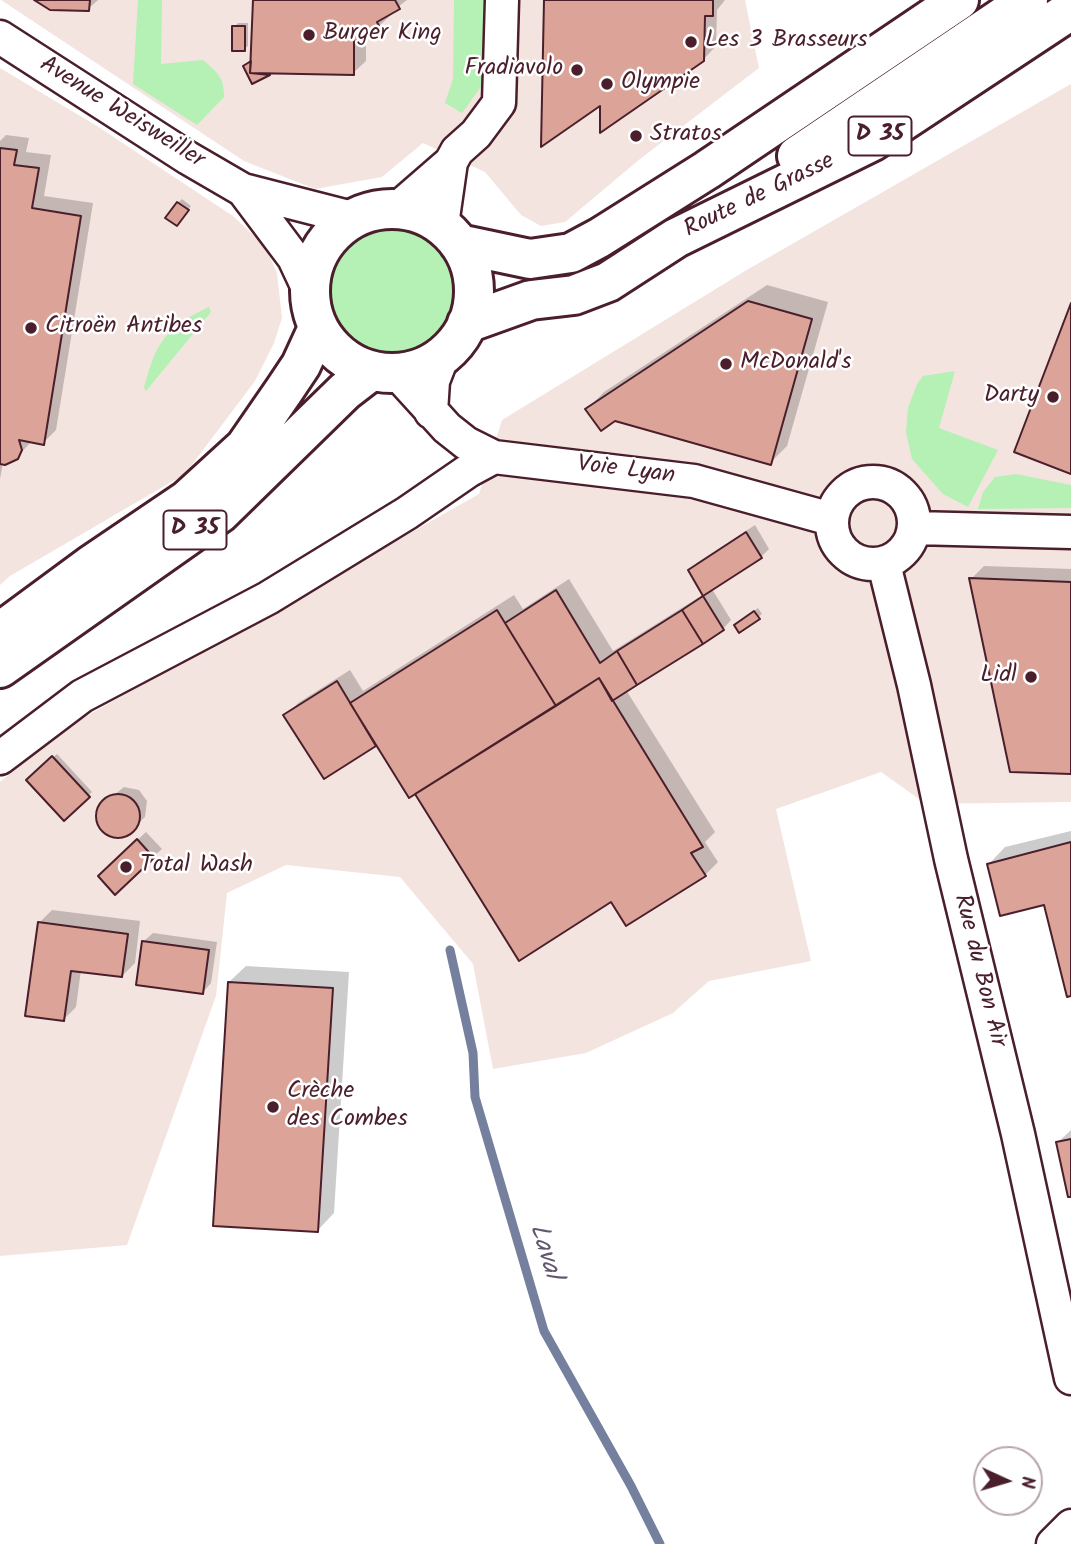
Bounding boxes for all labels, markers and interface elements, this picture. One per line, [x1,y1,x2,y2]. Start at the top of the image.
place label: Burger King [323,21,442,49]
marker: Burger King [301,27,317,43]
place label: Les 3 Brasseurs [705,28,868,56]
marker: Les 3 Brasseurs [683,34,699,50]
street label: Avenue Weisweiller [33,52,209,176]
place label: Fradiavolo [465,56,563,84]
marker: Fradiavolo [569,62,585,78]
place label: Olympie [621,70,700,98]
marker: Olympie [599,76,615,92]
road number: D 35 [848,116,912,155]
place label: Stratos [650,122,722,150]
marker: Stratos [628,128,644,144]
street label: Route de Grasse [680,148,840,246]
place label: Citroën Antibes [45,314,202,342]
marker: Citroën Antibes [23,320,39,336]
place label: McDonald's [740,350,852,378]
marker: McDonald's [718,356,734,372]
place label: Darty [984,383,1039,411]
marker: Darty [1045,389,1061,405]
street label: Voie Lyan [576,452,676,492]
road number: D 35 [164,510,227,550]
place label: Lidl [980,663,1017,691]
marker: Lidl [1023,669,1039,685]
place label: Total Wash [140,853,253,881]
marker: Total Wash [118,859,134,875]
street label: Rue du Bon Air [945,892,1011,1050]
place label: Crèche des Combes [287,1079,408,1135]
marker: Crèche des Combes [265,1099,281,1115]
water label: Laval [520,1221,566,1283]
north arrow [973,1446,1043,1516]
text: N [1012,1475,1042,1489]

